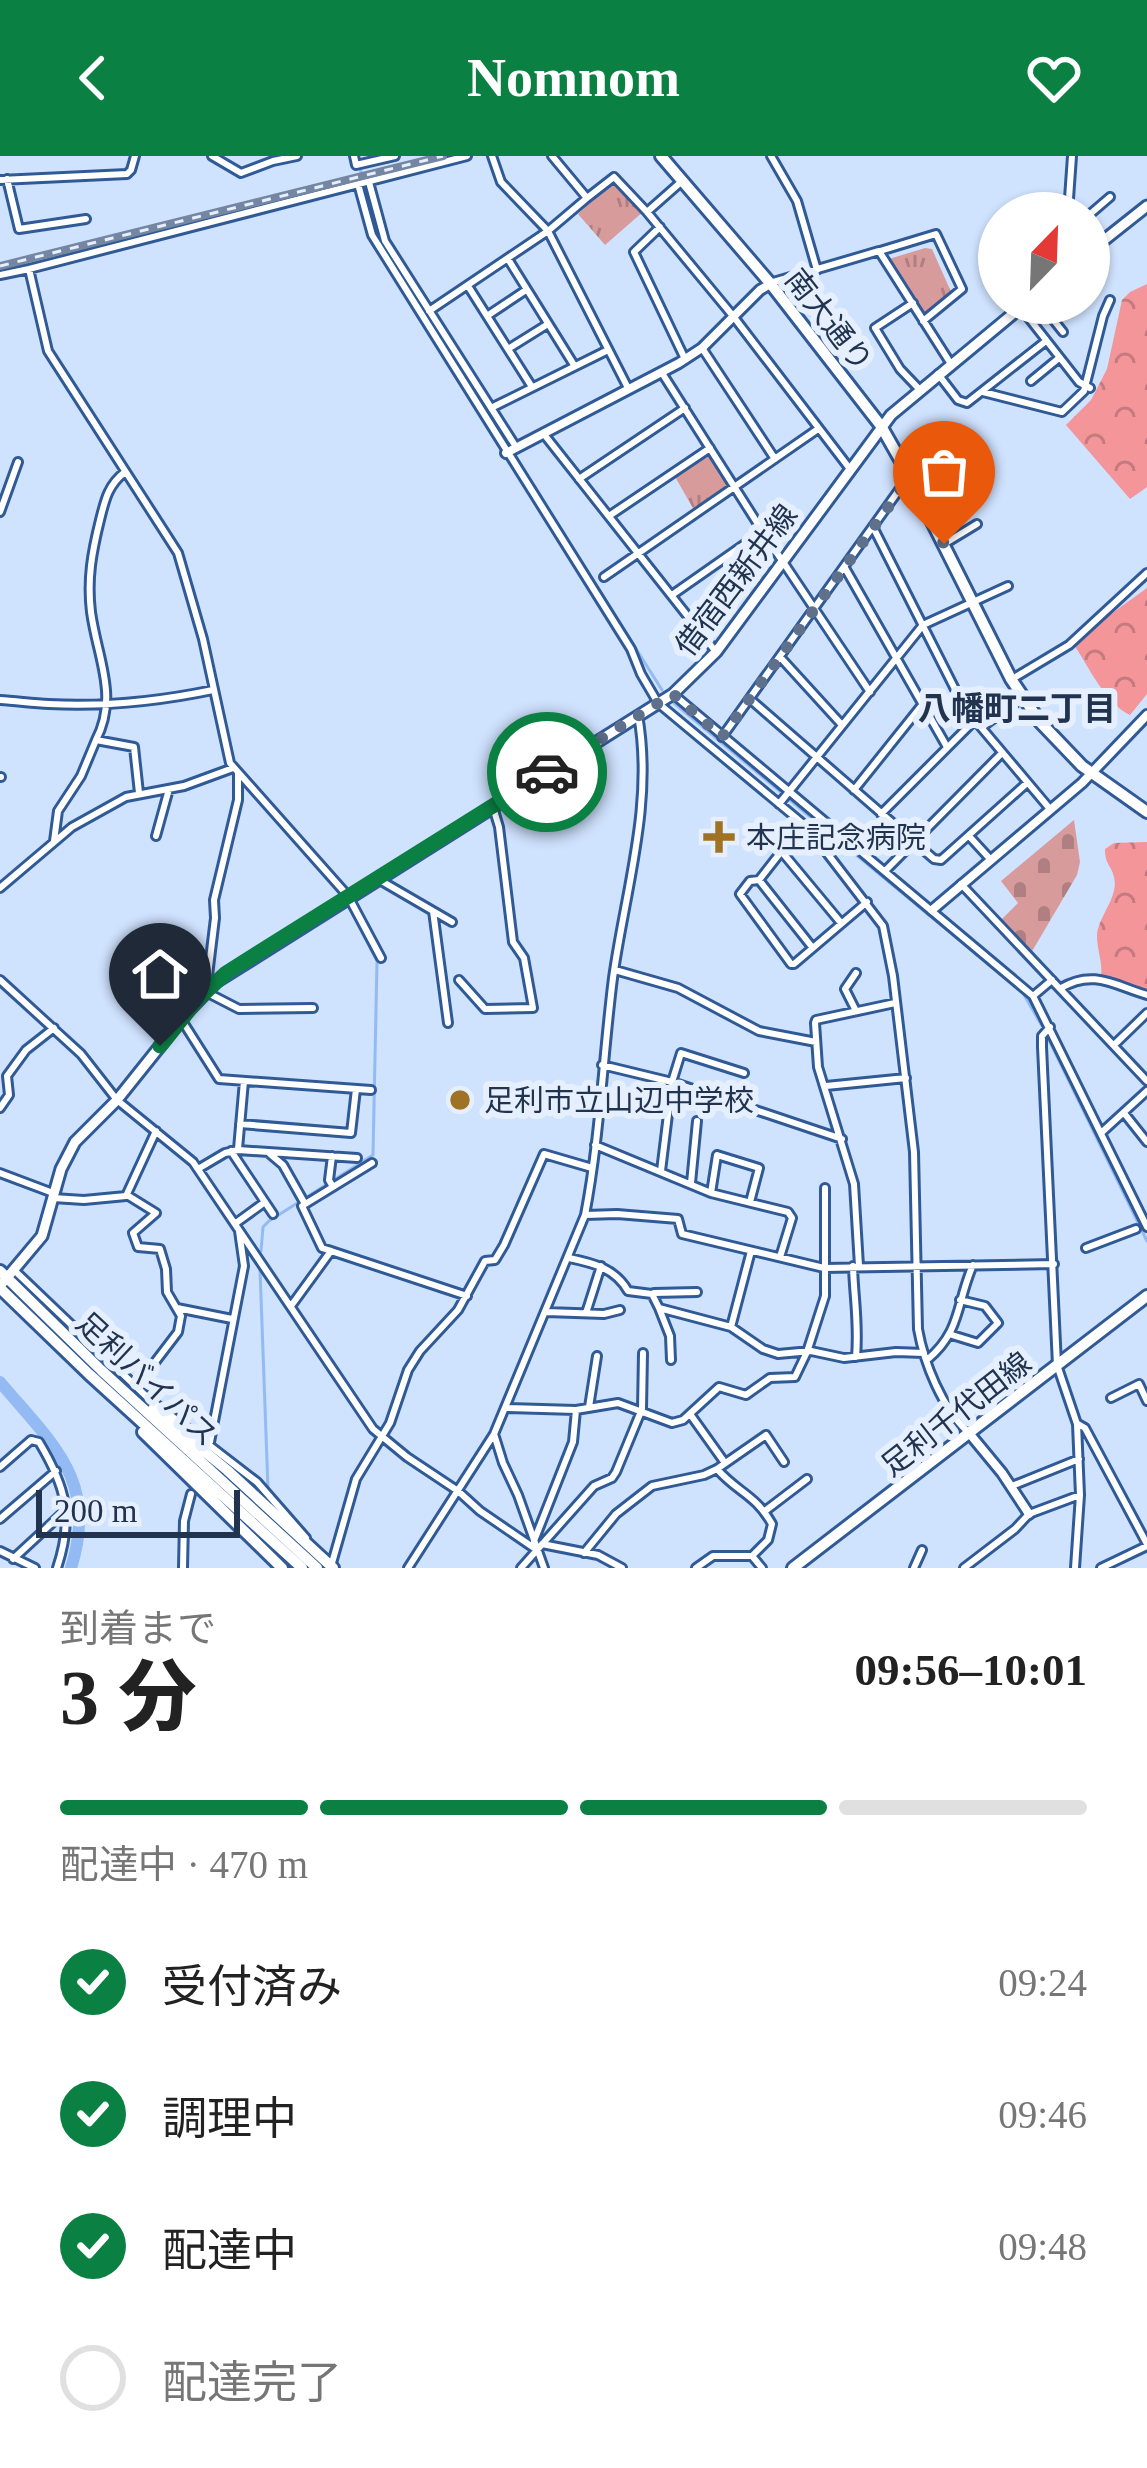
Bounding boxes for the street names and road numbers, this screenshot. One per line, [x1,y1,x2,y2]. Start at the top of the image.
street label: 南大通り [779,263,879,377]
street label: 借宿西新井線 [669,498,803,662]
street label: 足利バイパス [70,1306,224,1452]
street label: 足利千代田線 [875,1346,1037,1482]

